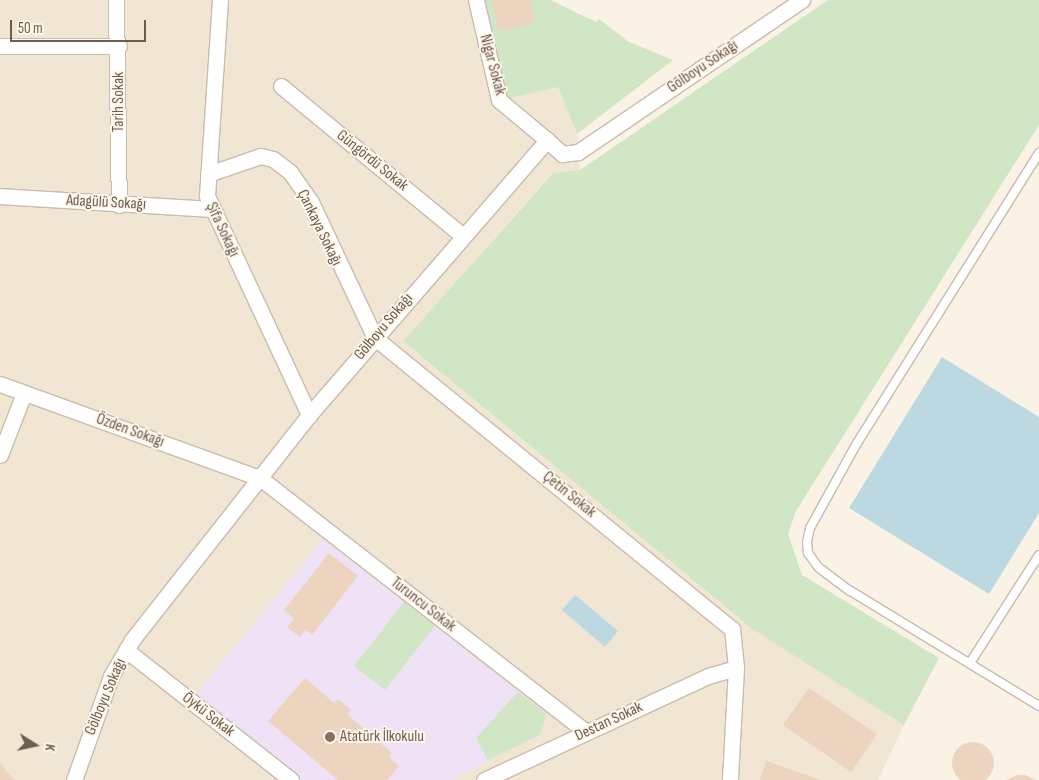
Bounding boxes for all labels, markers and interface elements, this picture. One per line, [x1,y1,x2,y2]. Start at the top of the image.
scale bar [12,10,149,42]
text: 50 m [18,19,43,38]
street label: Nigar Sokak [475,32,509,98]
street label: Gölboyu Sokağı [664,36,742,98]
street label: Tarih Sokak [109,72,129,132]
street label: Güngördü Sokak [332,126,412,196]
street label: Çankaya Sokağı [292,187,346,269]
street label: Adagülü Sokağı [66,191,146,215]
street label: Şifa Sokağı [201,200,243,260]
street label: Gölboyu Sokağı [351,290,417,364]
street label: Özden Sokağı [93,410,167,452]
street label: Çetin Sokak [538,468,600,522]
street label: Turuncu Sokak [386,574,460,636]
street label: Gölboyu Sokağı [81,656,131,738]
street label: Öykü Sokak [178,689,238,741]
street label: Destan Sokak [572,698,646,746]
north arrow [10,720,60,770]
place label: Atatürk İlkokulu [340,727,424,747]
marker: Atatürk İlkokulu [324,731,336,743]
text: K [41,743,59,753]

